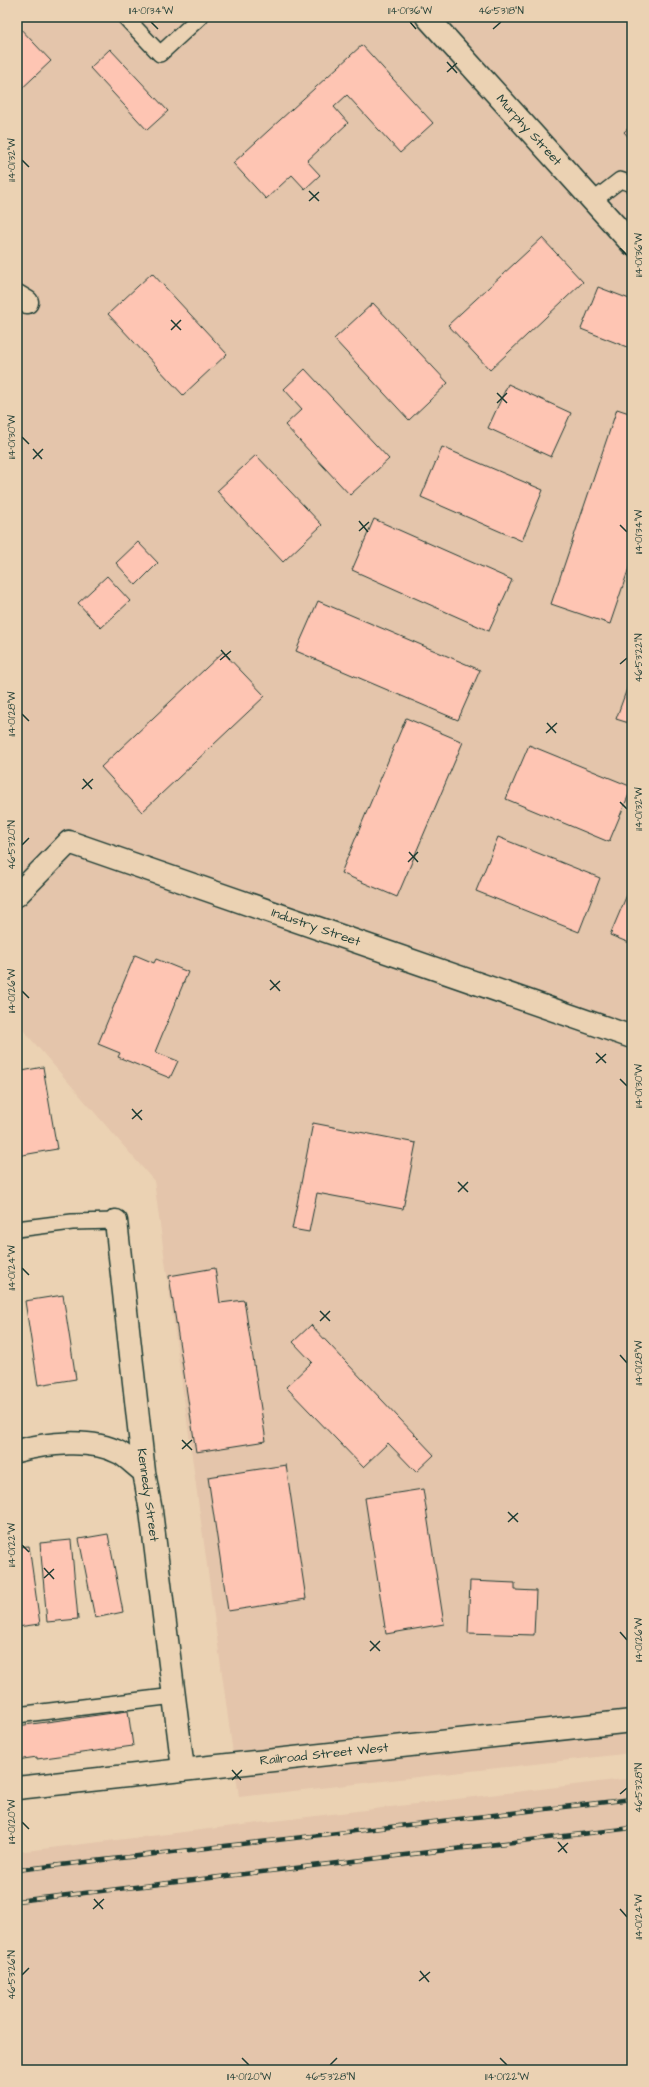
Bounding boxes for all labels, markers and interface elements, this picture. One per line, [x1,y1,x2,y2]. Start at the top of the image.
text: 114°01'34"W [129,4,174,18]
text: 114°01'36"W [388,4,433,18]
text: 46°53'18"N [478,4,524,18]
street label: Murphy Street [491,90,567,171]
text: 114°01'32"W [5,138,19,182]
text: 114°01'36"W [632,232,646,277]
text: 114°01'30"W [5,414,19,459]
text: 114°01'34"W [632,509,646,554]
text: 46°53'22"N [632,633,646,683]
text: 114°01'28"W [5,691,19,736]
text: 114°01'32"W [632,787,646,831]
text: 46°53'20"N [5,820,19,870]
street label: Industry Street [269,903,364,952]
text: 114°01'26"W [5,968,19,1013]
text: 114°01'30"W [632,1063,646,1108]
text: 114°01'24"W [5,1245,19,1291]
text: 114°01'28"W [632,1340,646,1385]
street label: Kennedy Street [132,1447,164,1544]
text: 114°01'22"W [5,1522,19,1567]
text: 114°01'26"W [632,1617,646,1662]
street label: Railroad Street West [259,1738,390,1770]
text: 46°53'28"N [632,1763,646,1813]
text: 114°01'20"W [5,1799,19,1844]
text: 114°01'24"W [632,1894,646,1940]
text: 46°53'26"N [5,1950,19,2000]
text: 114°01'20"W [227,2070,272,2084]
text: 46°53'28"N [305,2070,355,2084]
text: 114°01'22"W [485,2070,530,2084]

